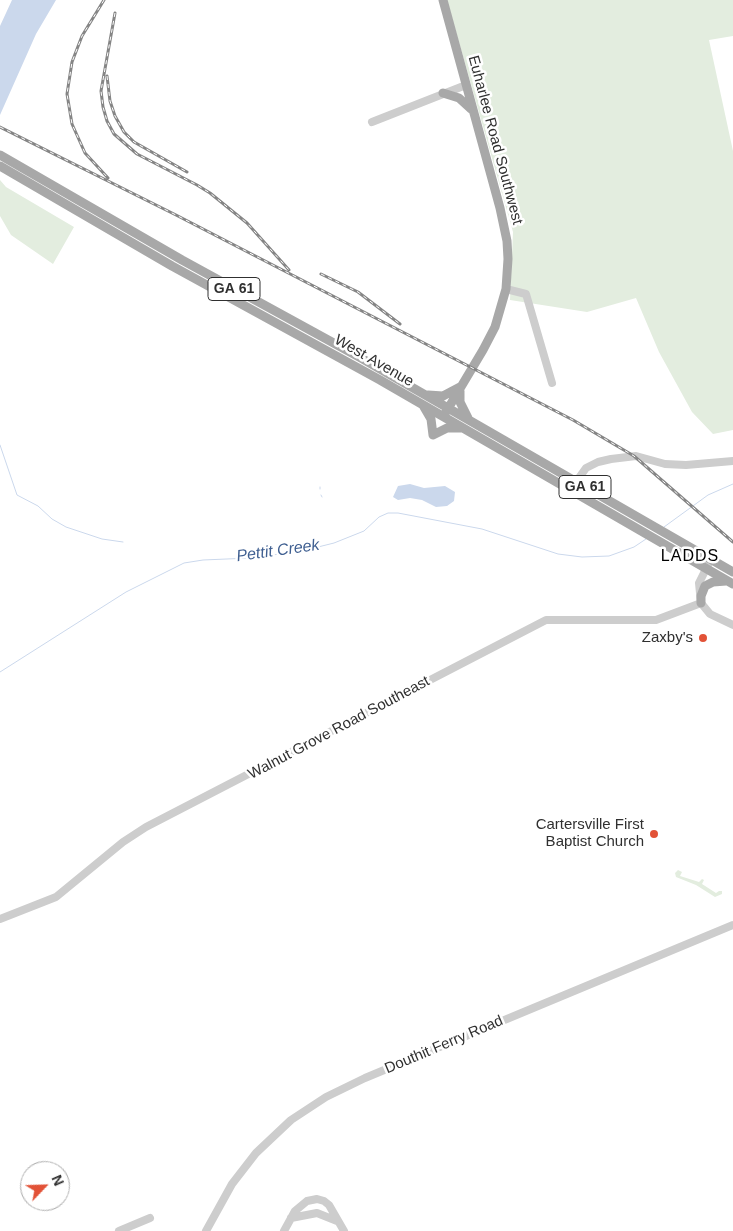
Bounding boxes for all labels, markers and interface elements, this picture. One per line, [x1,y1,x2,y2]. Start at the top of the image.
street label: Euharlee Road Southwest [464,53,526,227]
road number: GA 61 [208,278,260,300]
street label: West Avenue [331,331,417,391]
road number: GA 61 [559,476,611,498]
water label: Pettit Creek [235,536,321,566]
district label: LADDS [660,547,720,567]
place label: Zaxby's [642,629,693,647]
marker: Zaxby's [697,632,709,644]
street label: Walnut Grove Road Southeast [245,672,433,784]
place label: Cartersville First Baptist Church [536,816,644,851]
marker: Cartersville First Baptist Church [648,828,660,840]
street label: Douthit Ferry Road [382,1012,506,1078]
north arrow [20,1161,70,1211]
text: N [48,1172,67,1188]

